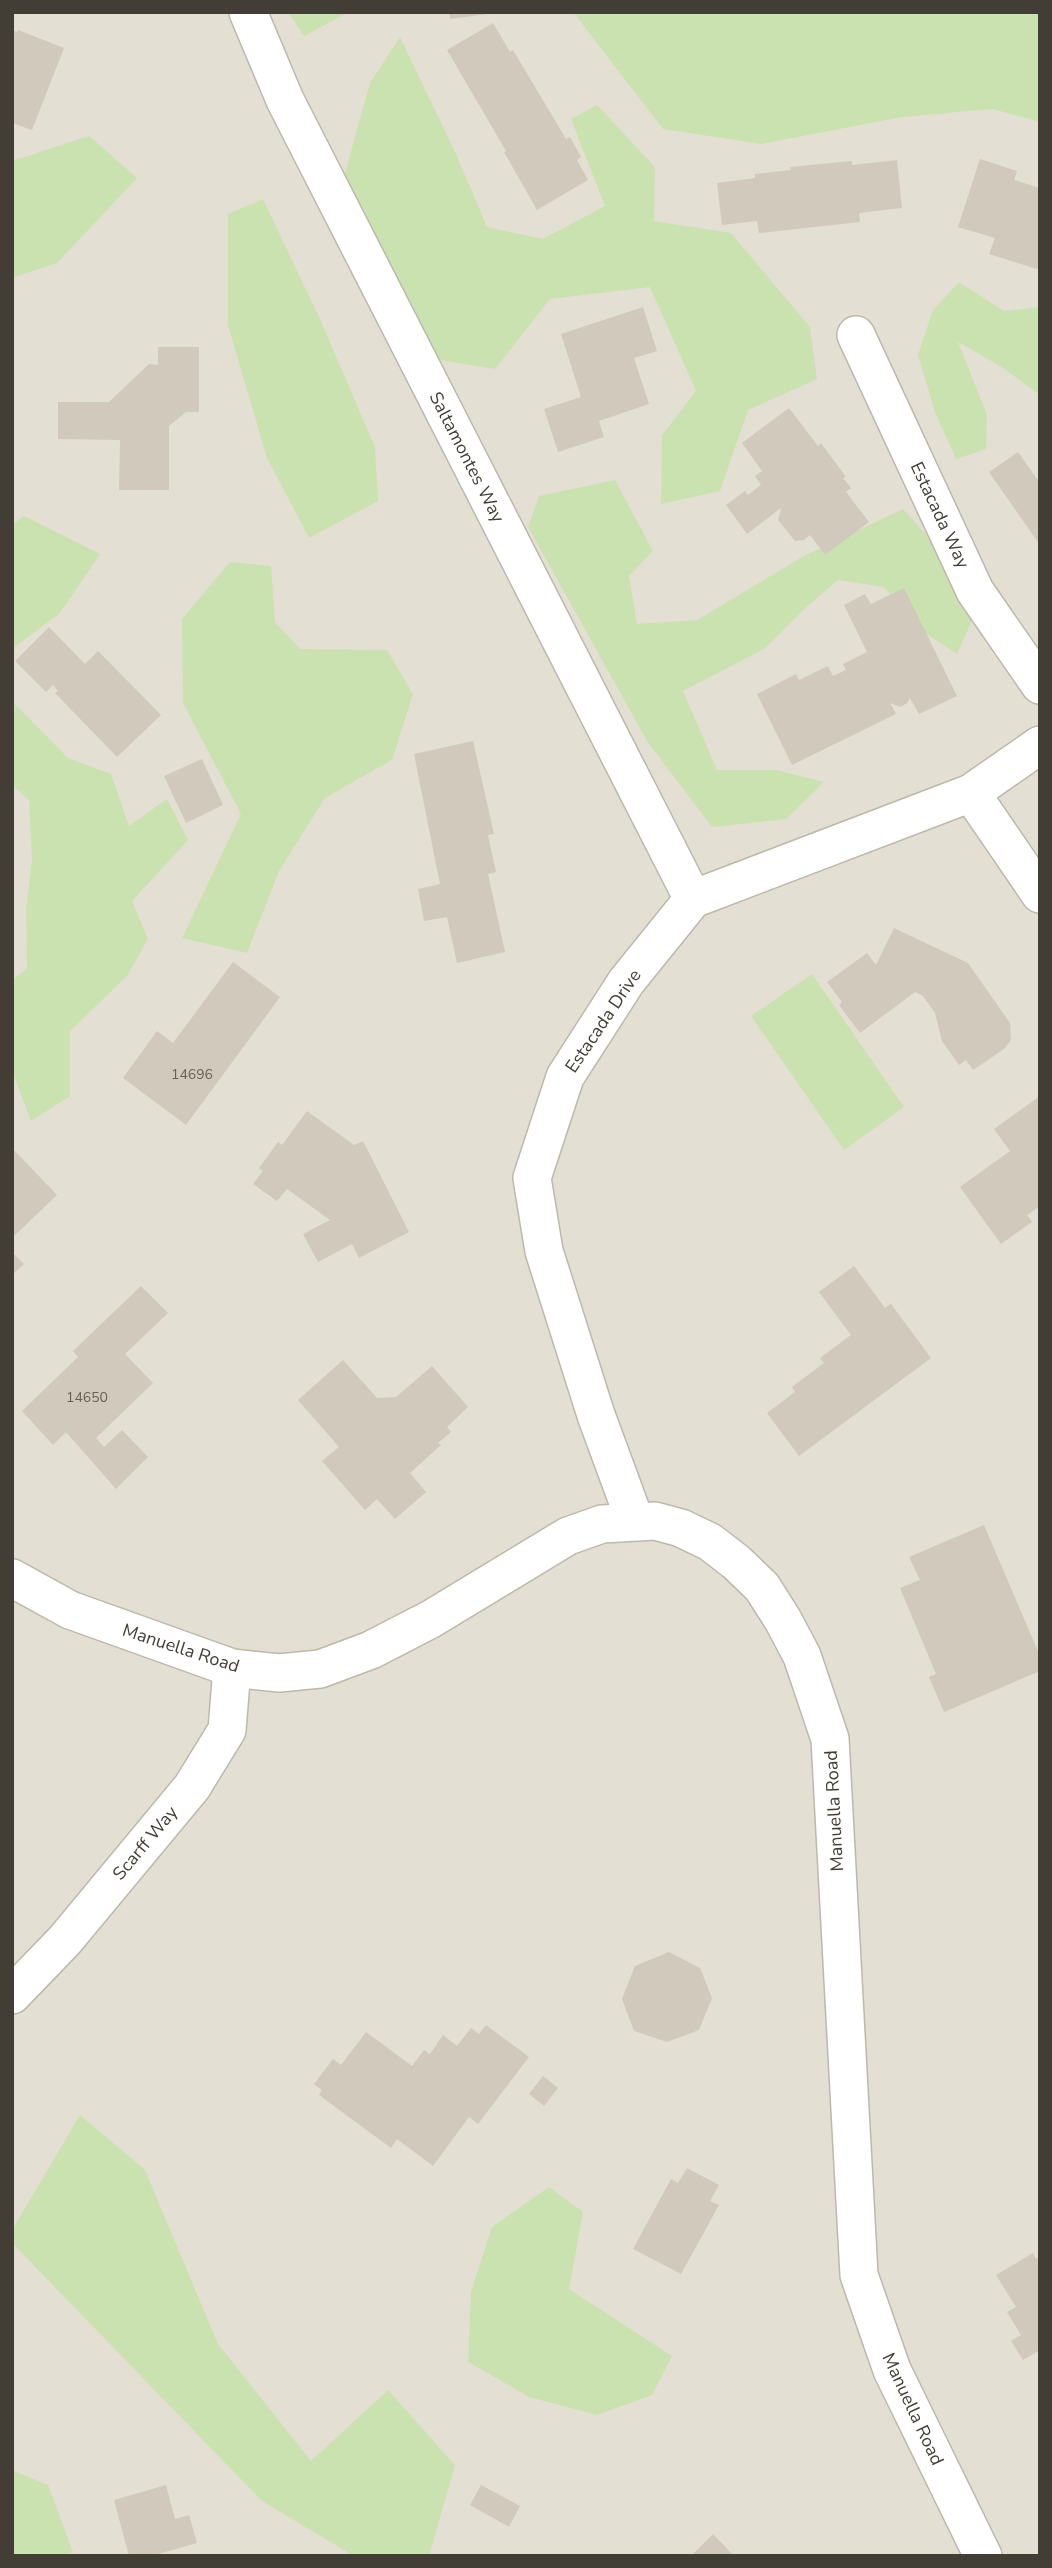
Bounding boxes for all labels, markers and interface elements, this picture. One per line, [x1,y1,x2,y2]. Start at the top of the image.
street label: Saltamontes Way [424,387,511,527]
street label: Estacada Way [905,458,975,573]
street label: Estacada Drive [560,965,646,1077]
house number: 14696 [171,1065,213,1084]
house number: 14650 [66,1388,108,1407]
street label: Manuella Road [120,1618,242,1678]
street label: Manuella Road [819,1750,849,1872]
street label: Scarff Way [107,1800,183,1885]
street label: Manuella Road [876,2349,950,2469]

